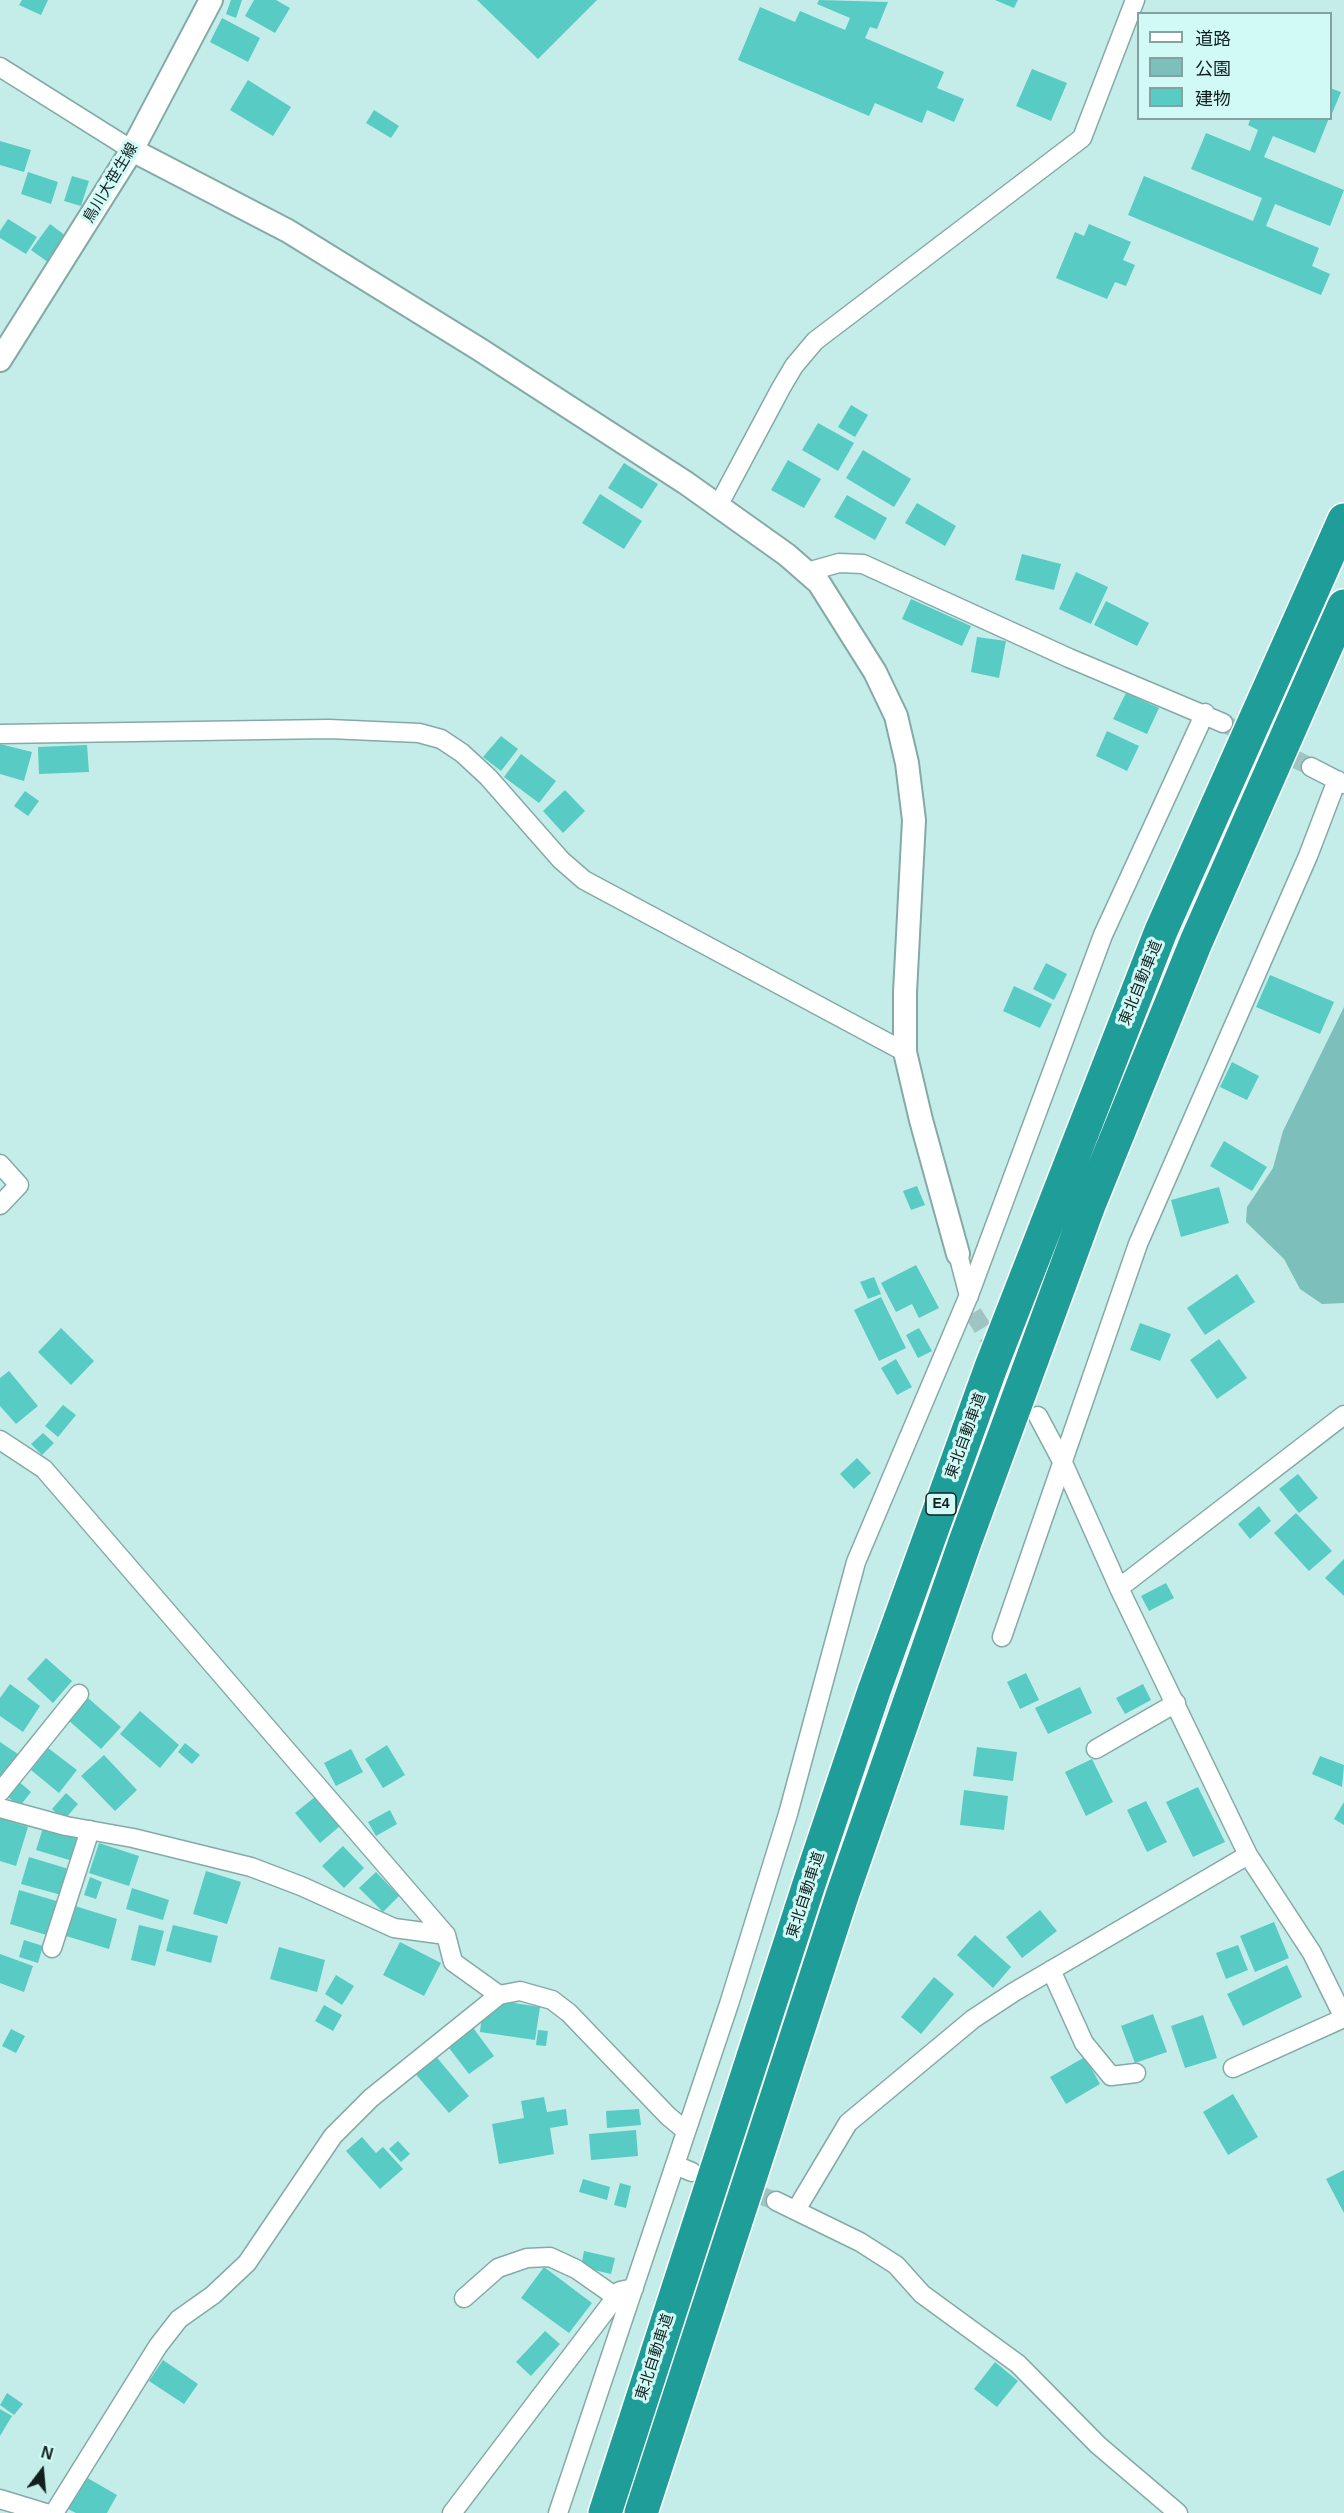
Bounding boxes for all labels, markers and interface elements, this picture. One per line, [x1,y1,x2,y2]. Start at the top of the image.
legend [1137,12,1332,120]
text: 道路 [1195,29,1231,49]
text: 公園 [1195,59,1231,79]
text: 建物 [1195,89,1231,109]
street label: 鳥川大笹生線 [80,140,142,226]
street label: 東北自動車道 [1116,938,1166,1028]
street label: 東北自動車道 [942,1391,990,1481]
road number: E4 [926,1493,956,1515]
street label: 東北自動車道 [784,1849,828,1941]
street label: 東北自動車道 [633,2311,677,2403]
north arrow [12,2441,72,2501]
text: N [39,2443,55,2463]

